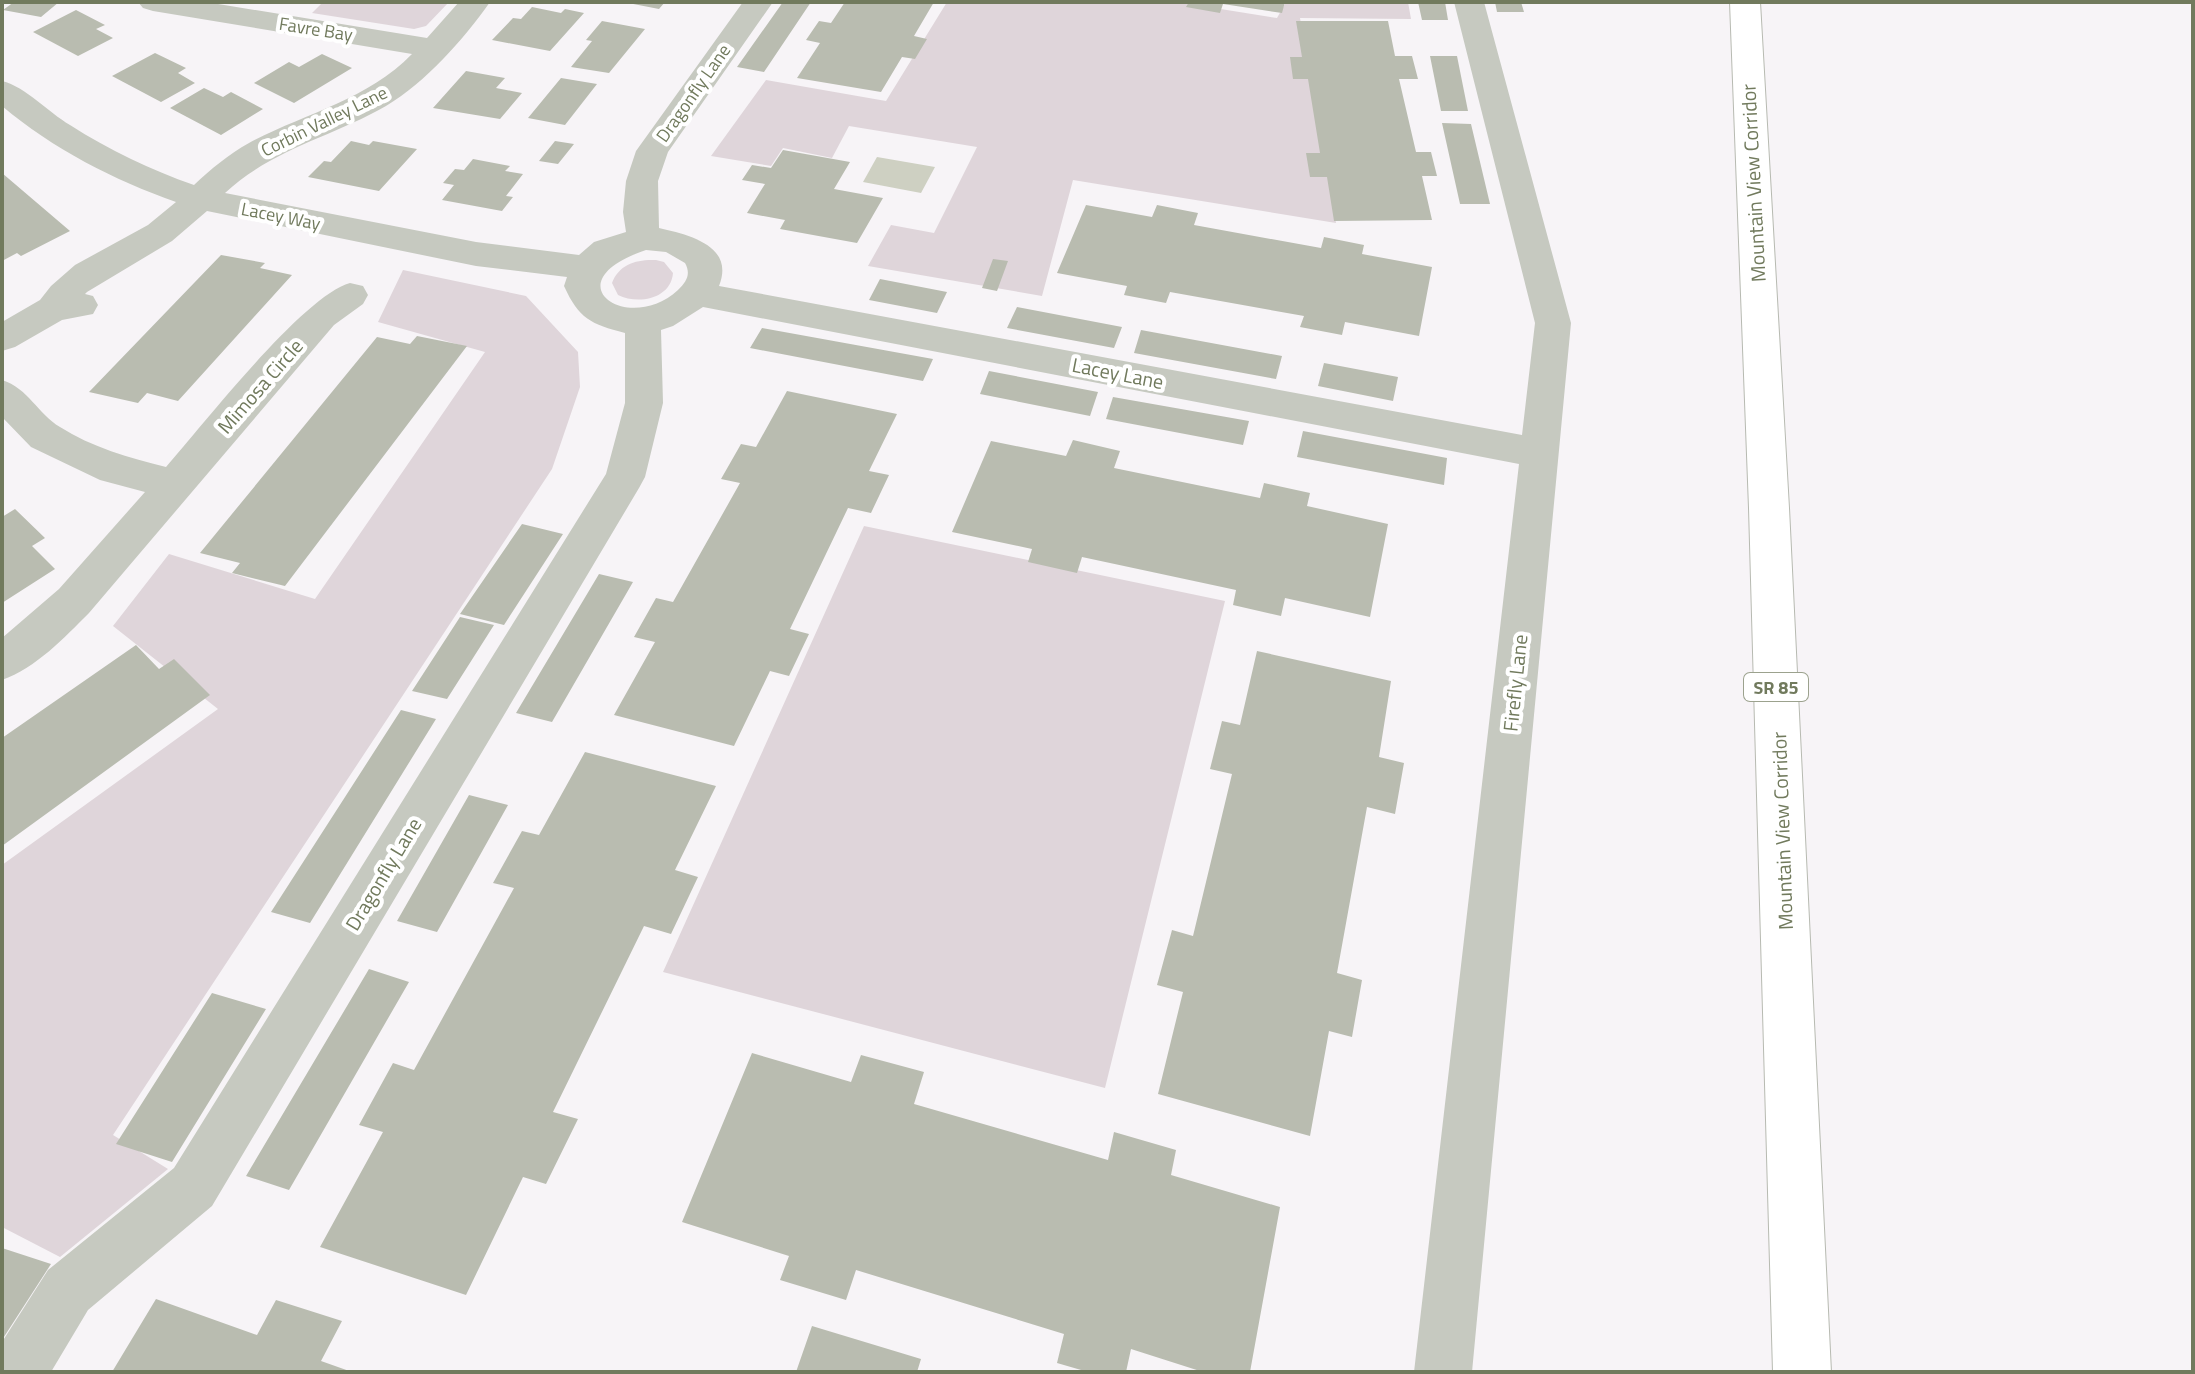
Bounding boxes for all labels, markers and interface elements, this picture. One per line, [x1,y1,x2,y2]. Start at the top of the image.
street label: Favre Bay [277,10,355,48]
street label: Dragonfly Lane [649,38,737,148]
street label: Corbin Valley Lane [256,79,392,163]
street label: Mountain View Corridor [1732,83,1774,283]
street label: Lacey Way [239,195,323,237]
street label: Mimosa Circle [210,331,310,441]
street label: Lacey Lane [1070,349,1166,397]
street label: Firefly Lane [1494,633,1536,733]
road number: SR 85 [1744,673,1808,701]
street label: Mountain View Corridor [1763,731,1801,931]
street label: Dragonfly Lane [337,812,429,936]

